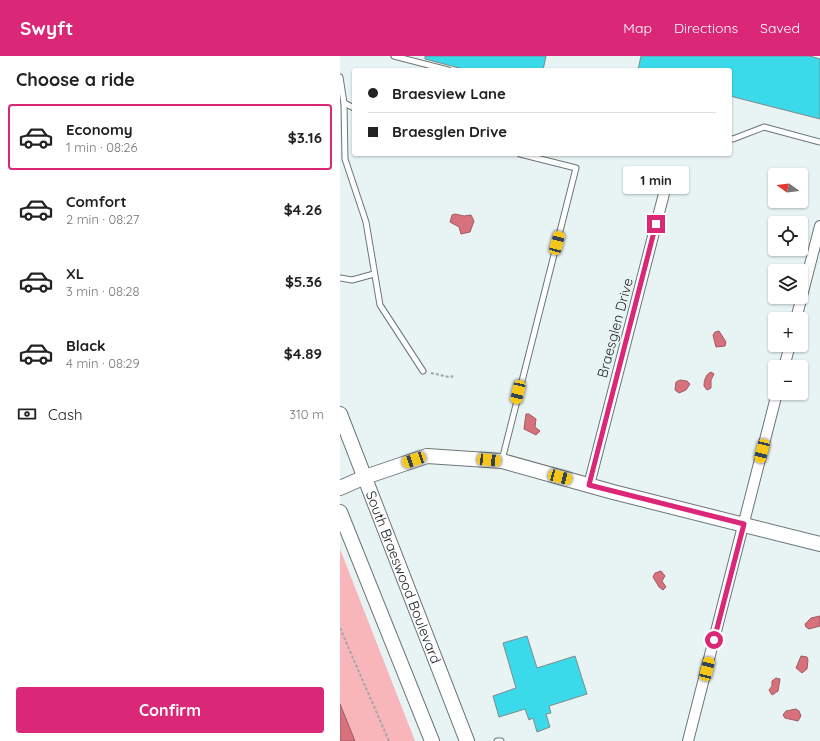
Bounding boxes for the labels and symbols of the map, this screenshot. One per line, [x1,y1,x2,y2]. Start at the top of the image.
callout: 1 min [623,166,689,194]
north arrow [768,168,808,208]
route end [647,215,665,233]
car [548,230,566,256]
street label: Braesglen Drive [593,276,637,380]
car [509,379,527,405]
car [753,438,771,464]
car [401,450,427,470]
car [477,453,501,467]
car [547,468,573,486]
street label: South Braeswood Boulevard [362,488,445,666]
route start [705,631,723,649]
car [698,656,716,682]

